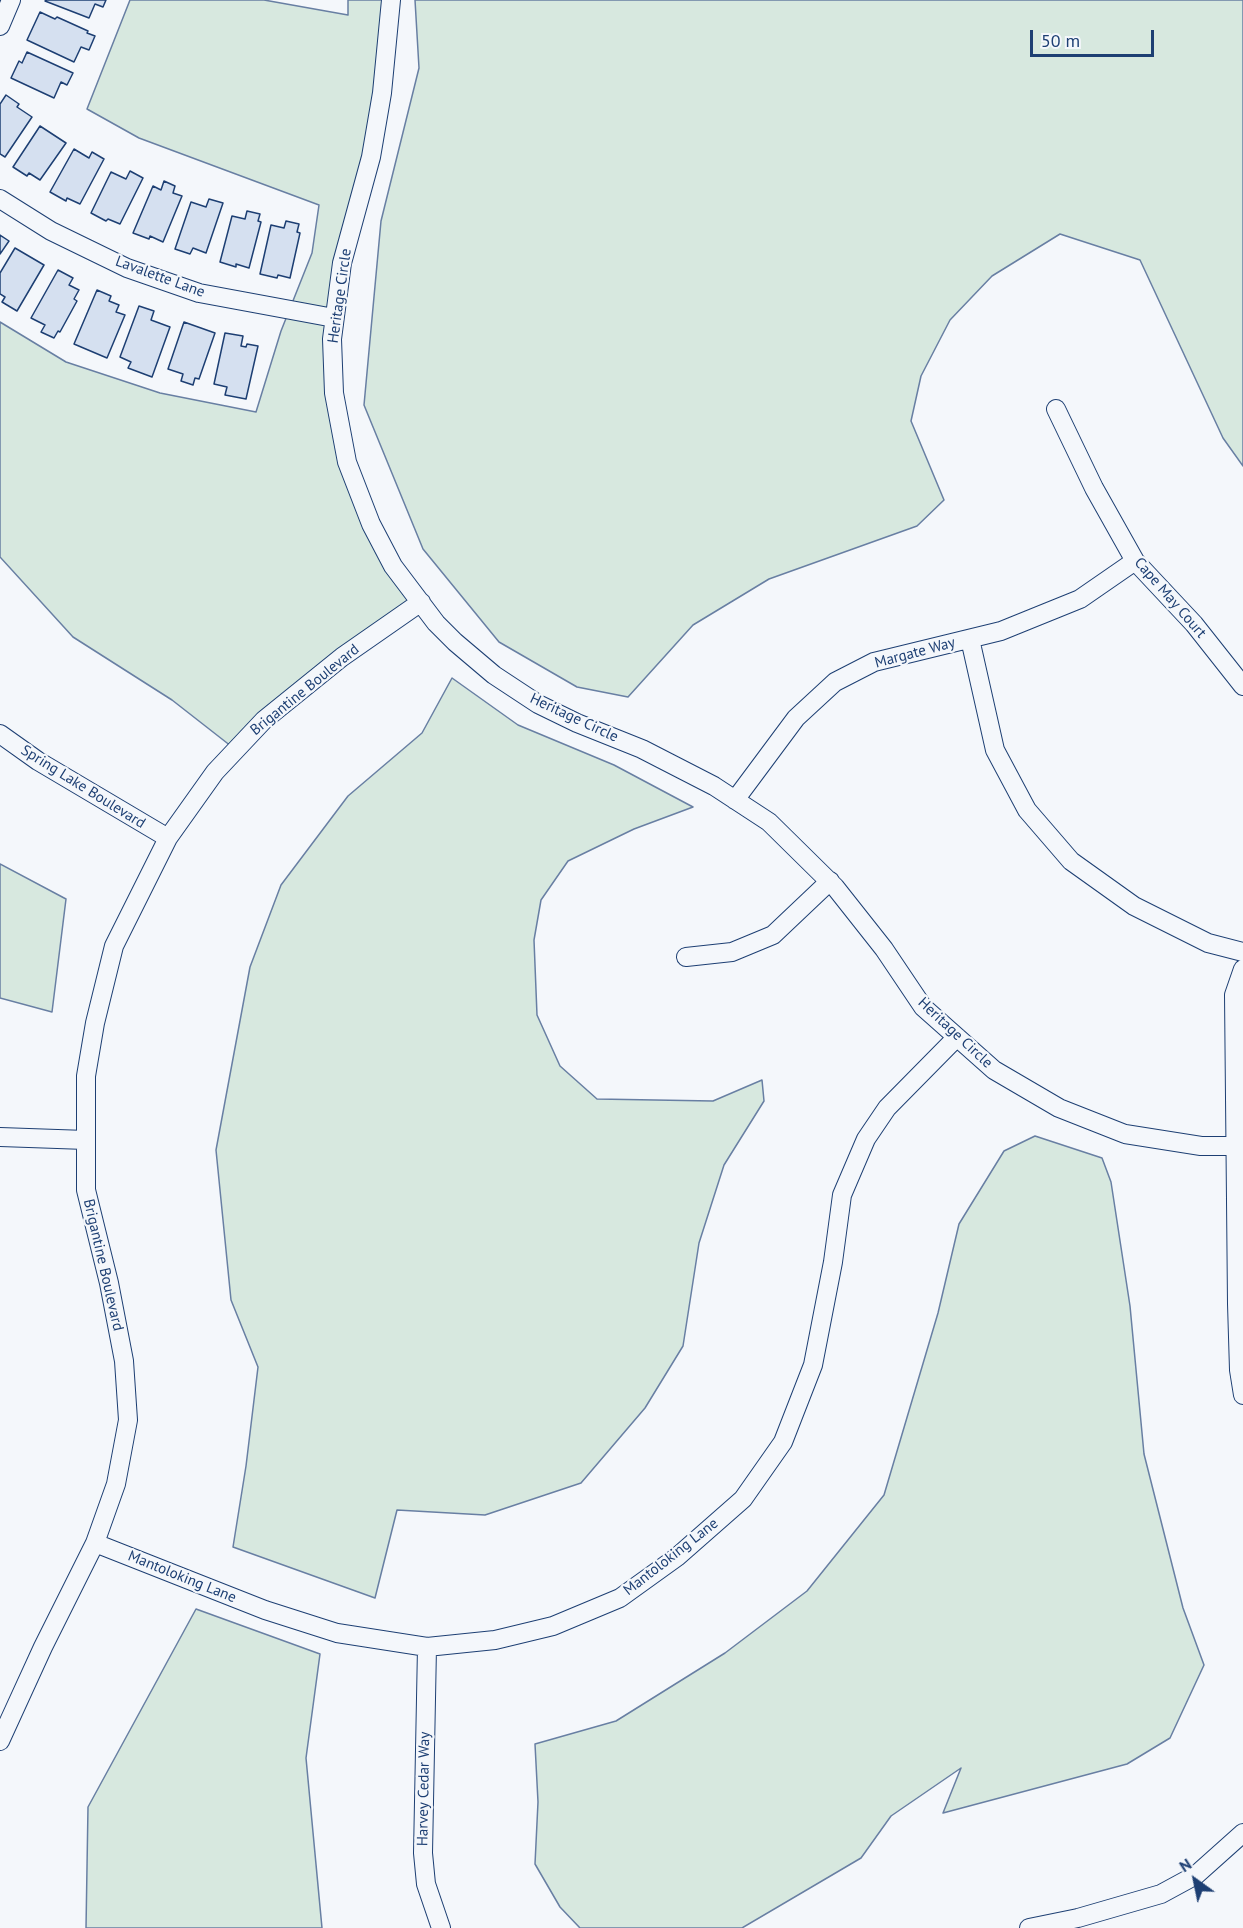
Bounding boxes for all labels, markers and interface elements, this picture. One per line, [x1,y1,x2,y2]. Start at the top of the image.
scale bar [1033,18,1158,56]
text: 50 m [1041,29,1080,52]
street label: Heritage Circle [324,247,356,345]
street label: Lavalette Lane [113,252,207,302]
street label: Cape May Court [1130,554,1210,642]
street label: Margate Way [873,634,957,672]
street label: Brigantine Boulevard [247,641,363,739]
street label: Heritage Circle [527,690,621,746]
street label: Spring Lake Boulevard [17,741,149,833]
street label: Heritage Circle [914,994,996,1072]
street label: Brigantine Boulevard [79,1197,127,1333]
street label: Mantoloking Lane [620,1514,722,1600]
street label: Mantoloking Lane [125,1547,239,1607]
street label: Harvey Cedar Way [414,1732,434,1846]
north arrow [1165,1850,1225,1910]
text: N [1175,1854,1195,1876]

